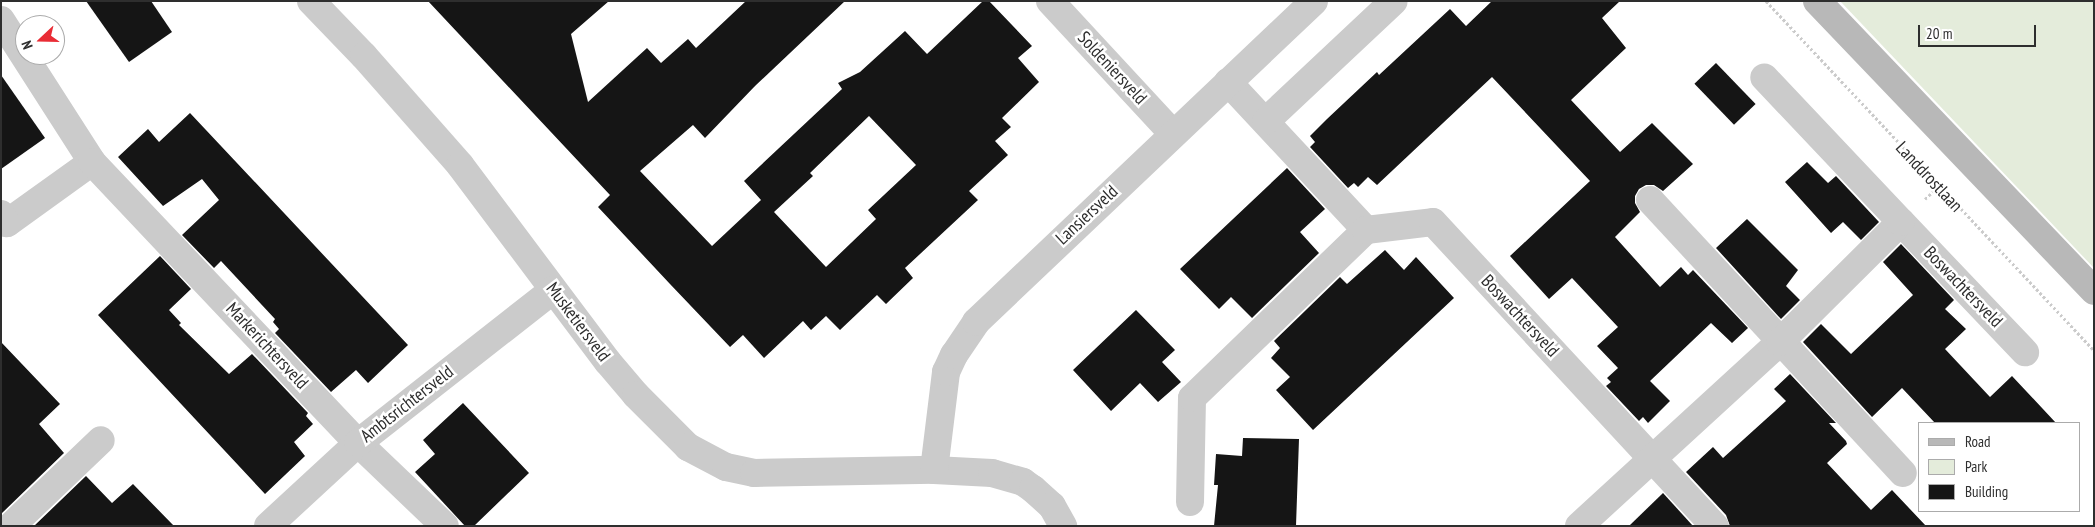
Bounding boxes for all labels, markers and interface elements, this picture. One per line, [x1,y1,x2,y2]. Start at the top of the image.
north arrow [15,15,65,65]
scale bar [1920,15,2038,47]
text: 20 m [1926,24,1952,43]
street label: Soldeniersveld [1073,27,1151,109]
text: N [17,38,37,52]
street label: Landdrostlaan [1891,137,1967,217]
street label: Lansiersveld [1051,181,1123,249]
street label: Boswachtersveld [1919,242,2007,332]
street label: Boswachtersveld [1477,271,1563,361]
street label: Musketiersveld [541,278,615,366]
street label: Markerichtersveld [221,298,313,394]
street label: Ambtsrichtersveld [356,361,458,447]
legend [1918,422,2080,512]
text: Road [1965,432,1991,451]
text: Park [1965,457,1987,476]
text: Building [1965,482,2008,501]

